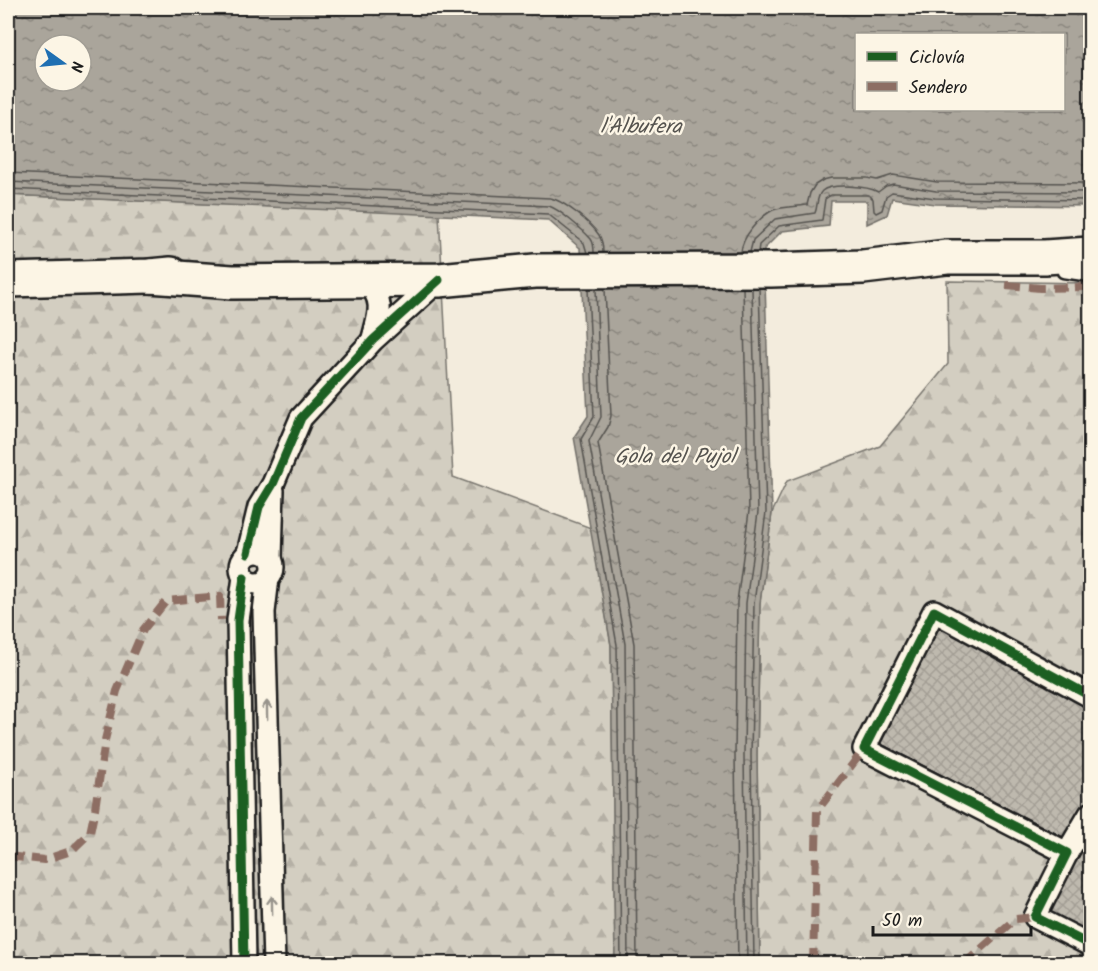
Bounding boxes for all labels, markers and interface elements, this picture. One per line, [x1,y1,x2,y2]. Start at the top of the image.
north arrow [33,33,93,93]
legend [855,33,1065,111]
text: Ciclovía [909,44,965,73]
text: N [63,58,89,75]
text: Sendero [909,74,967,103]
water label: l'Albufera [600,111,683,144]
water label: Gola del Pujol [615,441,739,474]
one-way arrow [262,701,273,721]
one-way arrow [267,896,278,916]
scale bar [873,899,1030,937]
text: 50 m [882,907,922,936]

